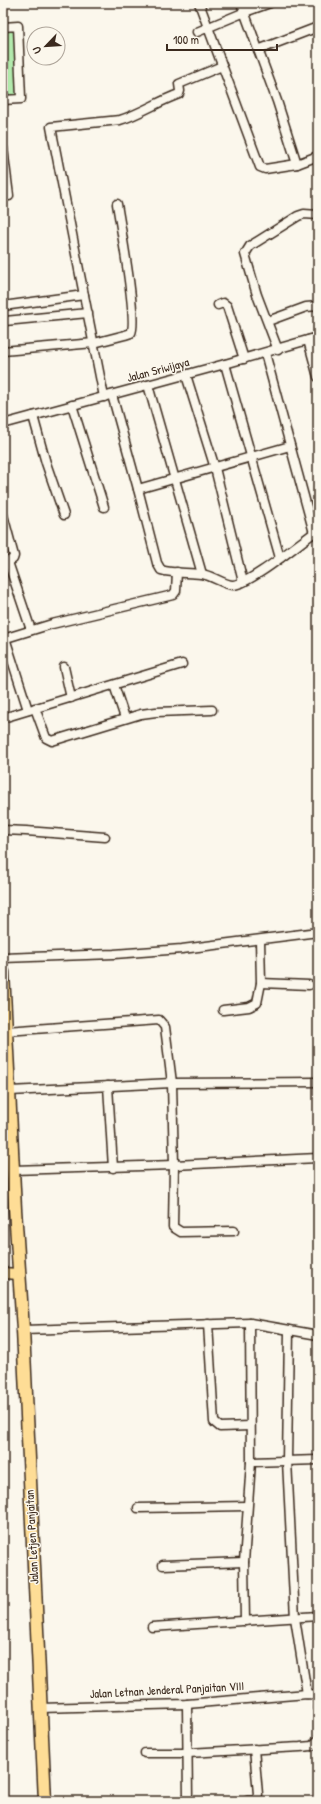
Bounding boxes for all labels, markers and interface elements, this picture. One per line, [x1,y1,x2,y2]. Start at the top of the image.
north arrow [26,26,66,66]
scale bar [167,26,277,52]
text: 100 m [173,31,199,48]
text: U [29,45,45,56]
street label: Jalan Sriwijaya [125,353,191,386]
street label: Jalan Letjen Panjaitan [21,1489,42,1585]
street label: Jalan Letnan Jenderal Panjaitan VIII [89,1677,245,1702]

